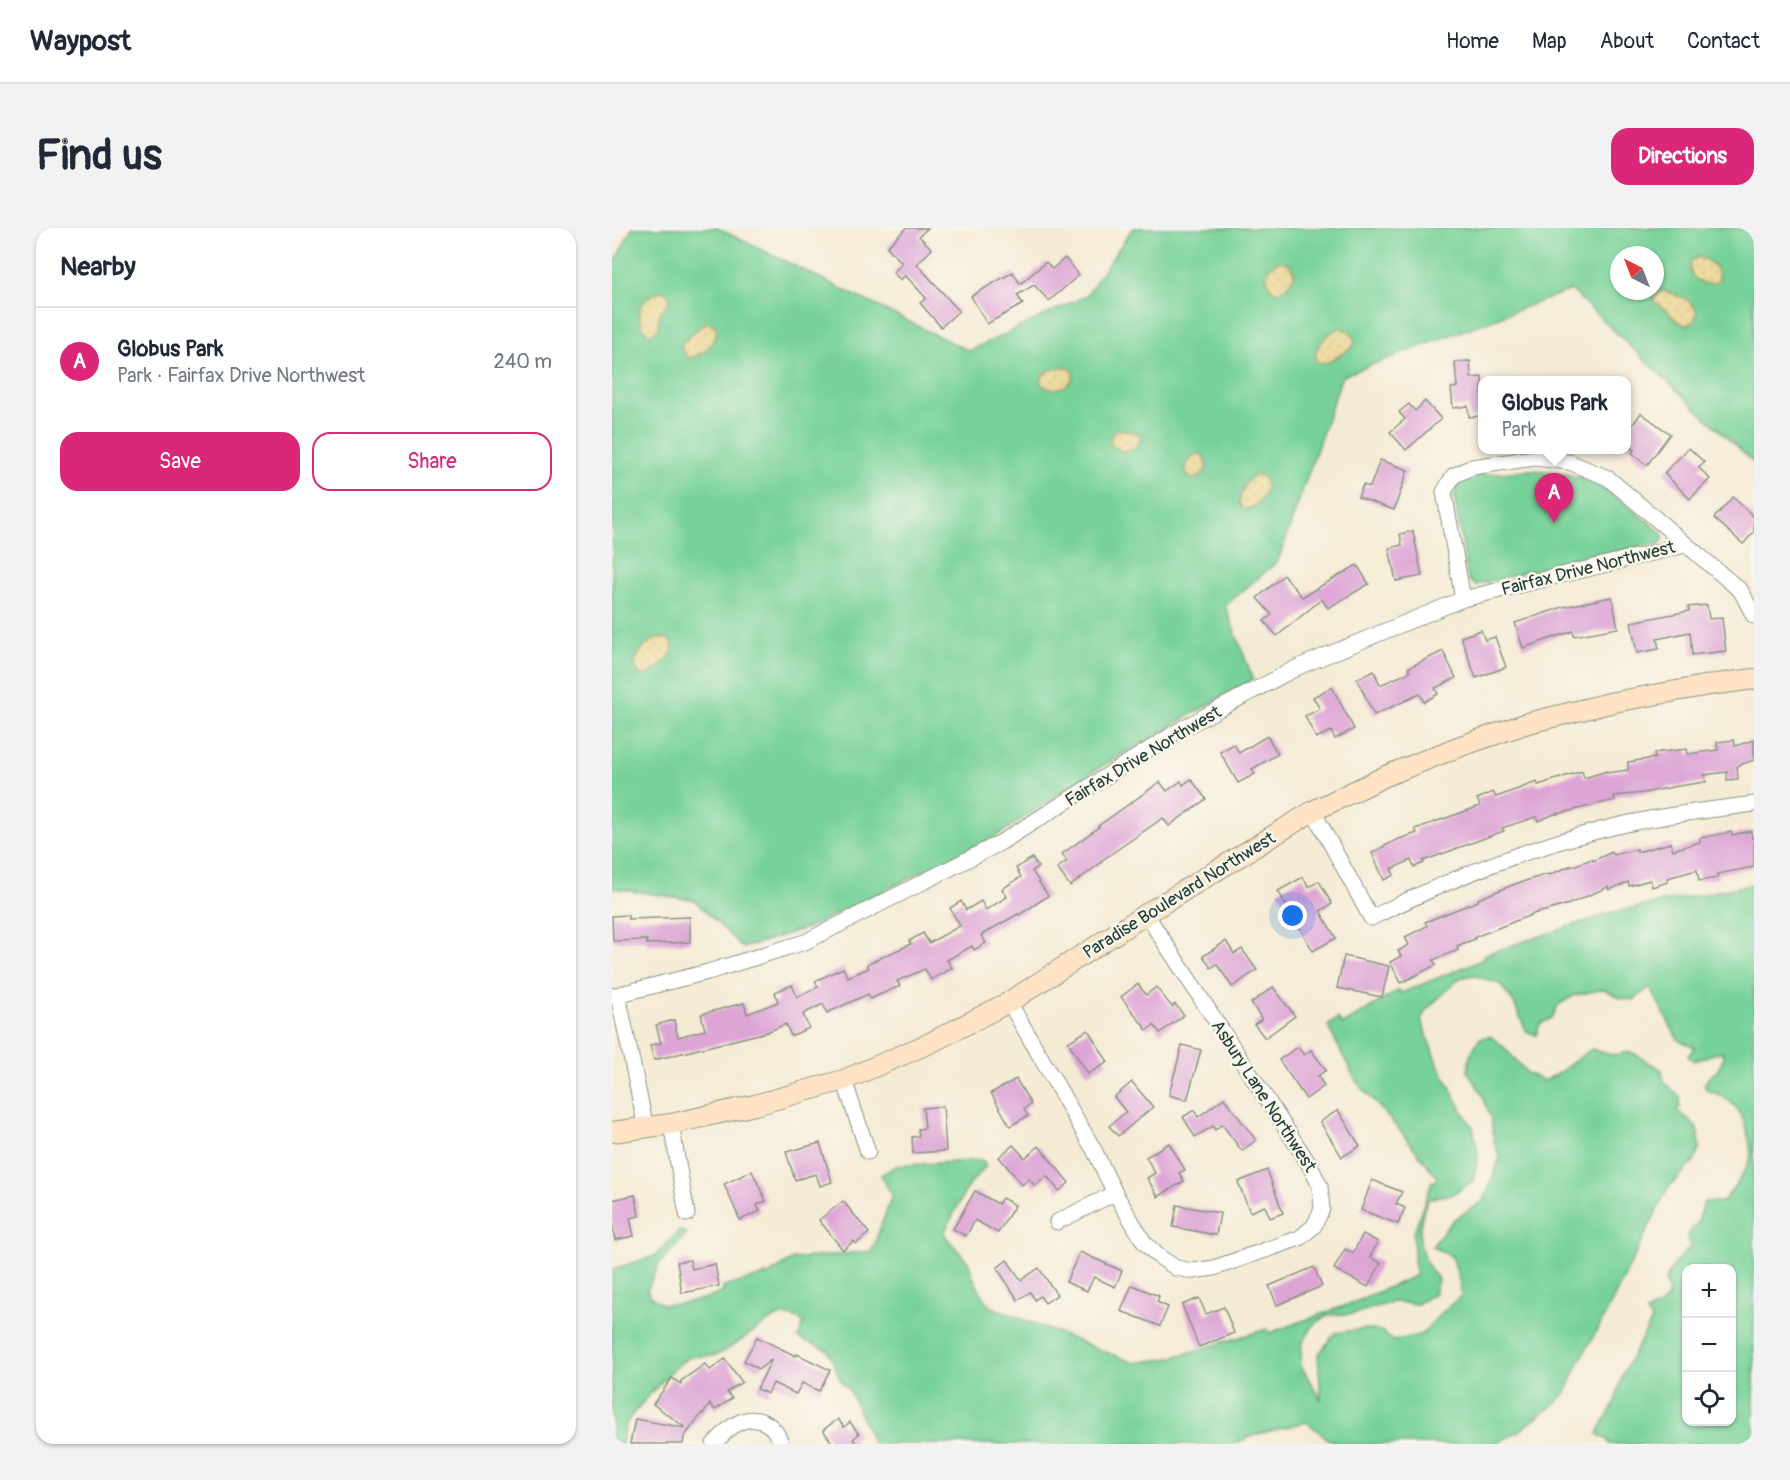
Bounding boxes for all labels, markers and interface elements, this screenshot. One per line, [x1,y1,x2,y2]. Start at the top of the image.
text: Waypost [30,24,131,59]
text: Home [1446,28,1499,55]
text: Map [1532,28,1567,55]
text: About [1600,28,1654,55]
text: Contact [1687,28,1760,55]
button: Directions [1611,128,1754,185]
text: Find us [36,130,162,182]
north arrow [1610,246,1664,300]
text: Nearby [60,251,136,283]
text: Globus Park [117,335,223,363]
text: A [73,349,86,374]
text: 240 m [493,349,552,374]
text: Park · Fairfax Drive Northwest [117,363,365,388]
popup [1478,376,1631,454]
text: Globus Park [1501,389,1608,417]
text: Park [1501,417,1536,442]
button: Save [60,432,300,491]
button: Share [312,432,552,491]
pin: A [1534,474,1574,523]
street label: Fairfax Drive Northwest [1499,536,1678,601]
street label: Fairfax Drive Northwest [1061,700,1226,812]
street label: Paradise Boulevard Northwest [1079,826,1280,964]
your location [1278,901,1307,930]
street label: Asbury Lane Northwest [1206,1016,1322,1177]
map controls [1682,1264,1736,1426]
button: + [1682,1264,1736,1318]
button: − [1682,1318,1736,1372]
button: locate [1682,1372,1736,1426]

